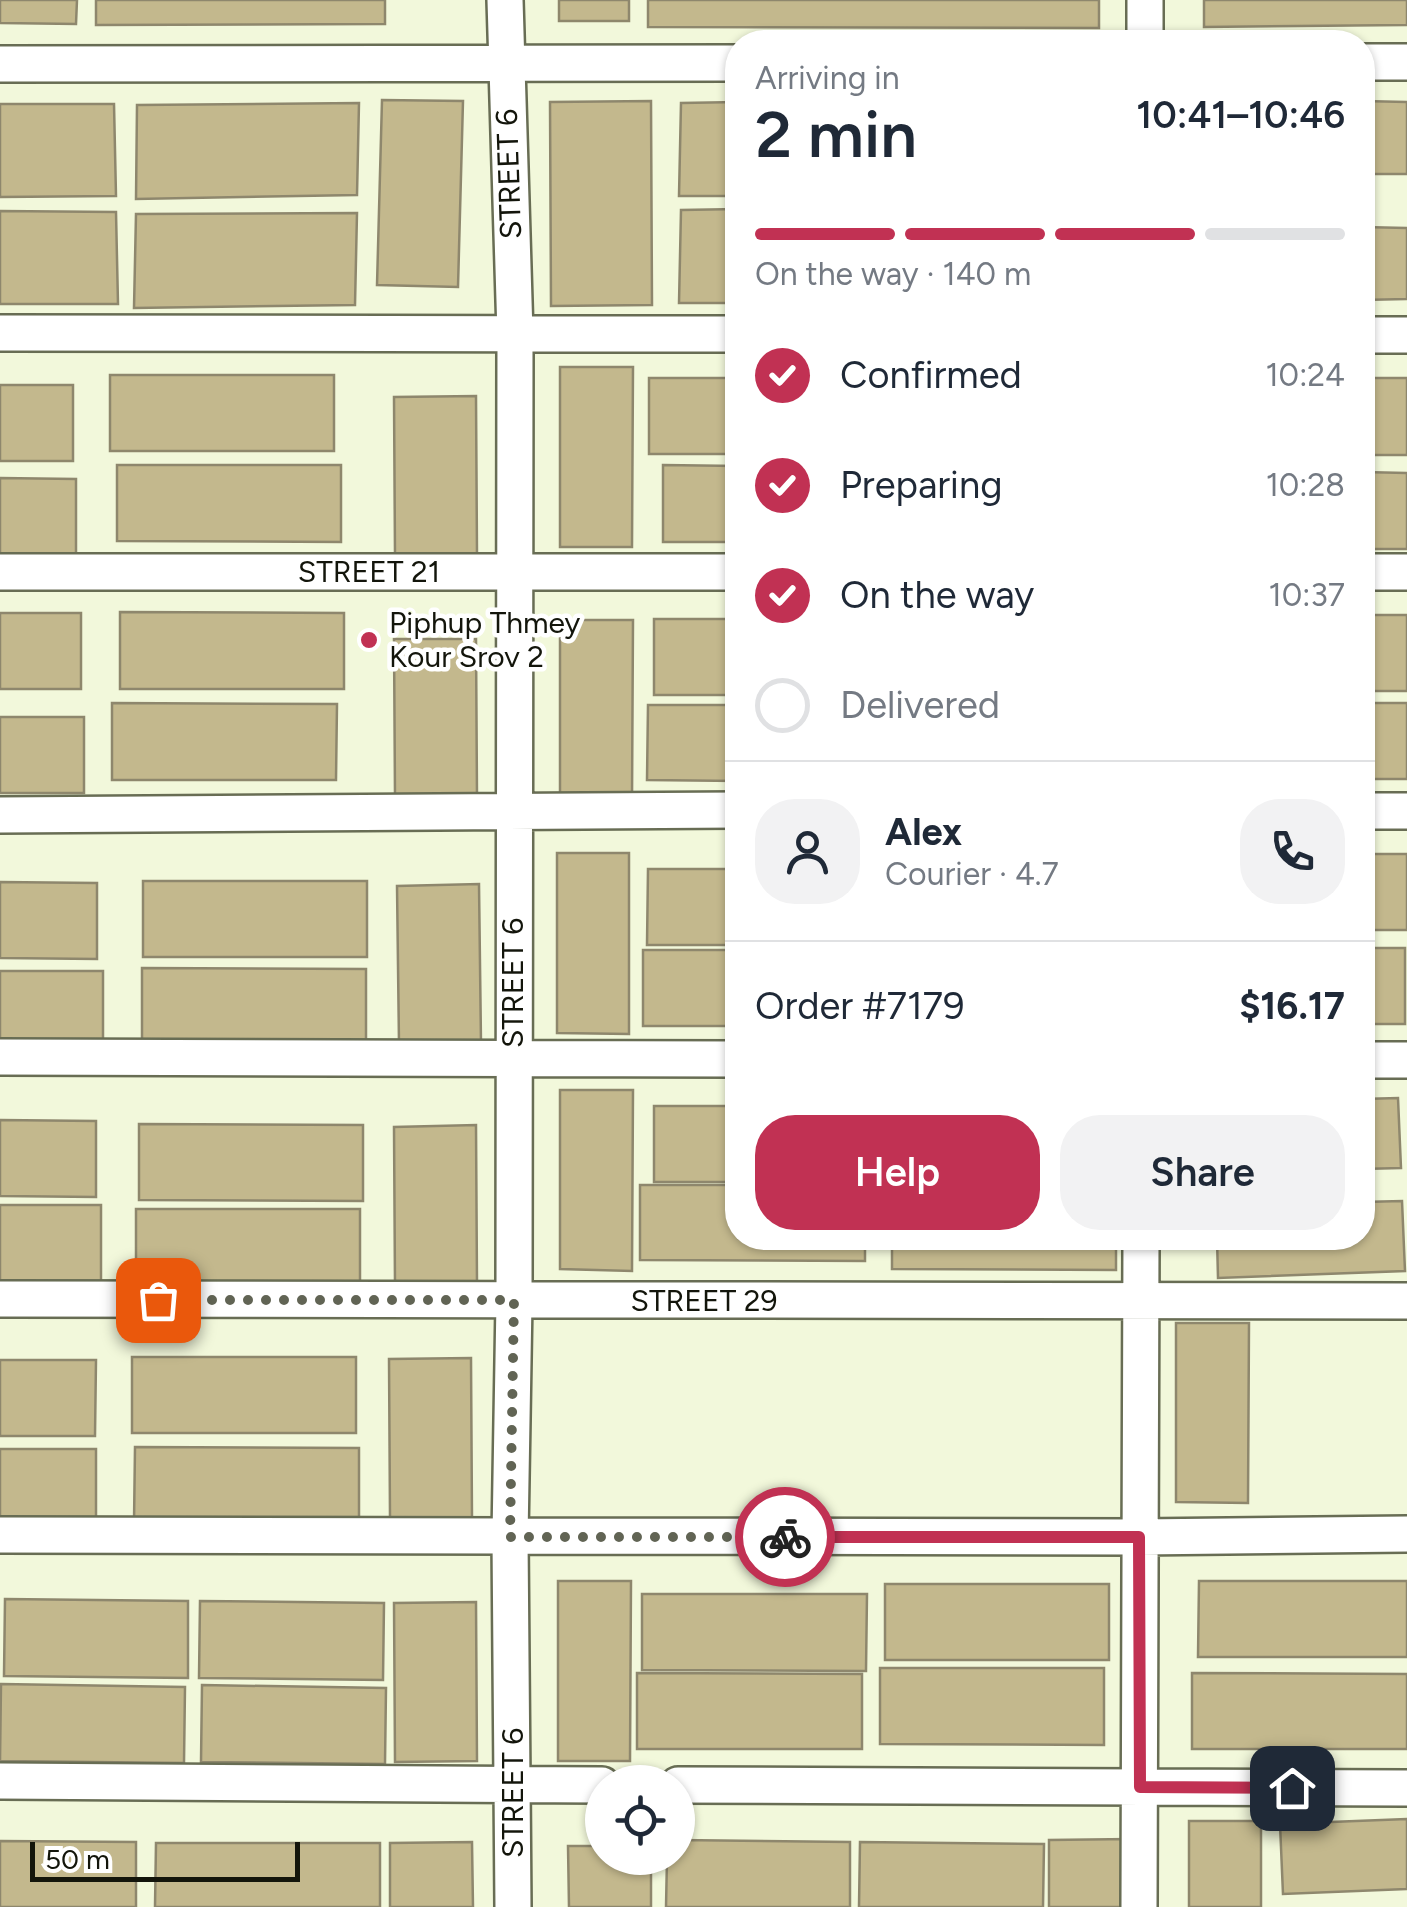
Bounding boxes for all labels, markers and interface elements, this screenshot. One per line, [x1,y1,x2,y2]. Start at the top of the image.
text: Arriving in [755,59,900,97]
text: 10:41–10:46 [1136,92,1345,138]
text: 2 min [755,95,917,173]
street label: STREET 6 [488,108,529,240]
text: On the way · 140 m [755,255,1031,293]
icon: check [755,348,810,403]
text: Confirmed [840,352,1022,398]
text: 10:24 [1265,356,1345,394]
icon: check [755,458,810,513]
text: Preparing [840,462,1002,508]
text: 10:28 [1266,466,1345,504]
street label: STREET 21 [298,553,440,590]
icon: check [755,568,810,623]
text: On the way [840,572,1034,618]
text: 10:37 [1269,576,1345,614]
place label: Piphup Thmey Kour Srov 2 [389,604,580,675]
marker: Piphup Thmey Kour Srov 2 [358,629,380,651]
text: Delivered [840,682,1000,728]
button: person [755,799,860,904]
button: phone [1240,799,1345,904]
text: Alex [885,809,962,855]
text: Courier · 4.7 [885,855,1059,893]
street label: STREET 6 [494,918,531,1048]
text: Order #7179 [755,983,965,1029]
text: $16.17 [1239,983,1345,1029]
button: Help [755,1115,1040,1230]
button: Share [1060,1115,1345,1230]
pin [116,1258,201,1343]
icon: bag [131,1273,186,1328]
street label: STREET 29 [631,1282,778,1319]
courier [735,1487,835,1587]
icon: bike [758,1510,813,1565]
street label: STREET 6 [494,1728,531,1858]
pin [1250,1746,1335,1831]
icon: home [1265,1761,1320,1816]
map controls [585,1765,695,1875]
button: locate [585,1765,695,1875]
scale bar [30,1837,300,1882]
text: 50 m [45,1842,110,1876]

